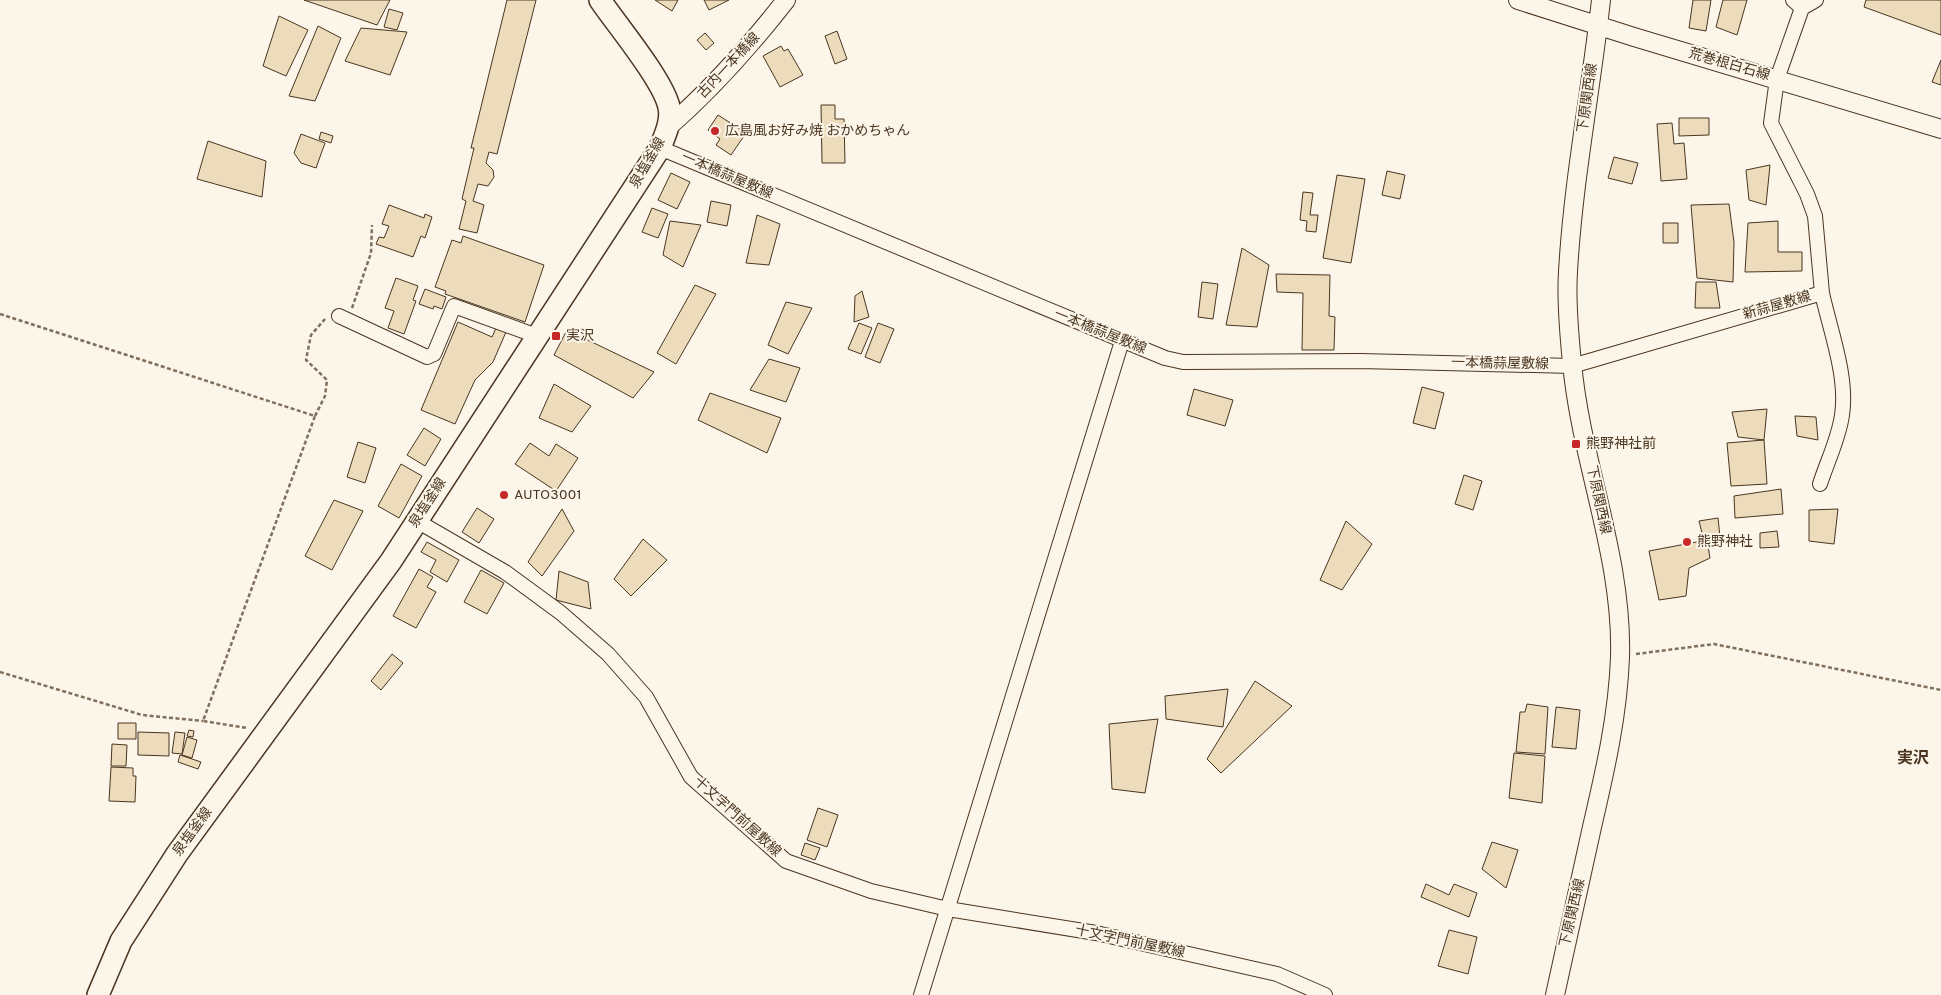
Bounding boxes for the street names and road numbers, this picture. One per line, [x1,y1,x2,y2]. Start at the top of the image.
street label: 古内一本橋線 [694,29,764,103]
street label: 荒巻根白石線 [1686,45,1772,85]
street label: 下原関西線 [1575,62,1601,134]
street label: 泉塩釜線 [626,134,669,191]
street label: 一本橋蒜屋敷線 [679,148,776,203]
street label: 新蒜屋敷線 [1741,287,1813,324]
street label: 一本橋蒜屋敷線 [1051,305,1149,358]
street label: 一本橋蒜屋敷線 [1451,354,1549,373]
street label: 下原関西線 [1582,464,1614,536]
street label: 泉塩釜線 [405,474,450,531]
street label: 十文字門前屋敷線 [690,772,785,861]
street label: 泉塩釜線 [169,804,216,860]
street label: 下原関西線 [1557,877,1589,949]
street label: 十文字門前屋敷線 [1073,921,1187,962]

